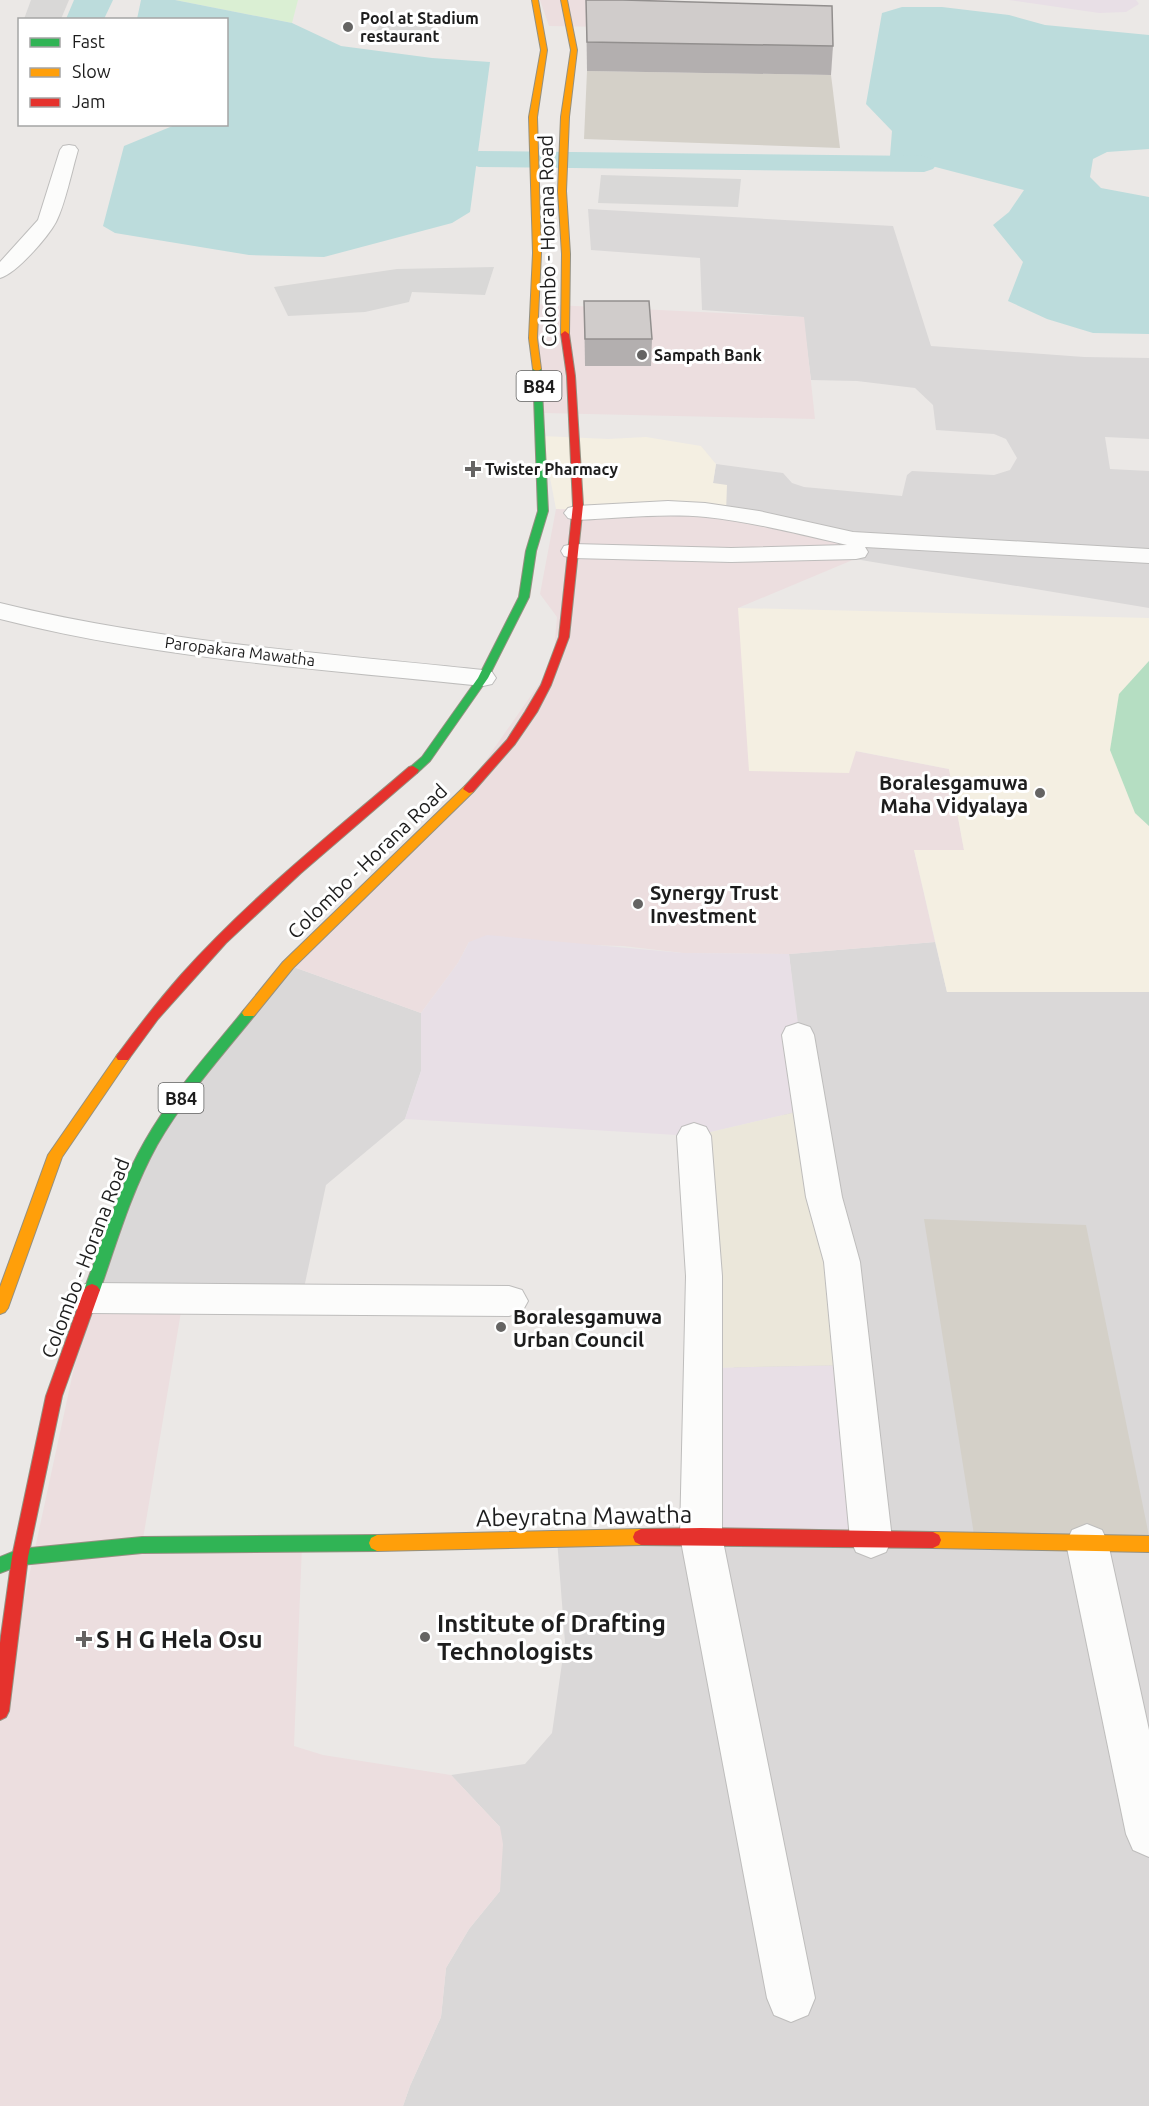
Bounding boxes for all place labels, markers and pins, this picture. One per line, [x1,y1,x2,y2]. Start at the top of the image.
place label: Pool at Stadium restaurant [360,9,479,45]
marker: Pool at Stadium restaurant [341,20,355,34]
place label: Sampath Bank [654,346,762,364]
marker: Sampath Bank [635,348,649,362]
place label: Twister Pharmacy [485,460,618,478]
marker: Twister Pharmacy [466,462,480,476]
place label: Boralesgamuwa Maha Vidyalaya [879,771,1028,817]
marker: Boralesgamuwa Maha Vidyalaya [1033,786,1047,800]
place label: Synergy Trust Investment [650,881,779,927]
marker: Synergy Trust Investment [631,897,645,911]
place label: Boralesgamuwa Urban Council [513,1305,662,1351]
marker: Boralesgamuwa Urban Council [494,1320,508,1334]
place label: Institute of Drafting Technologists [437,1610,666,1665]
place label: S H G Hela Osu [96,1626,262,1653]
marker: Institute of Drafting Technologists [418,1630,432,1644]
marker: S H G Hela Osu [77,1632,91,1646]

